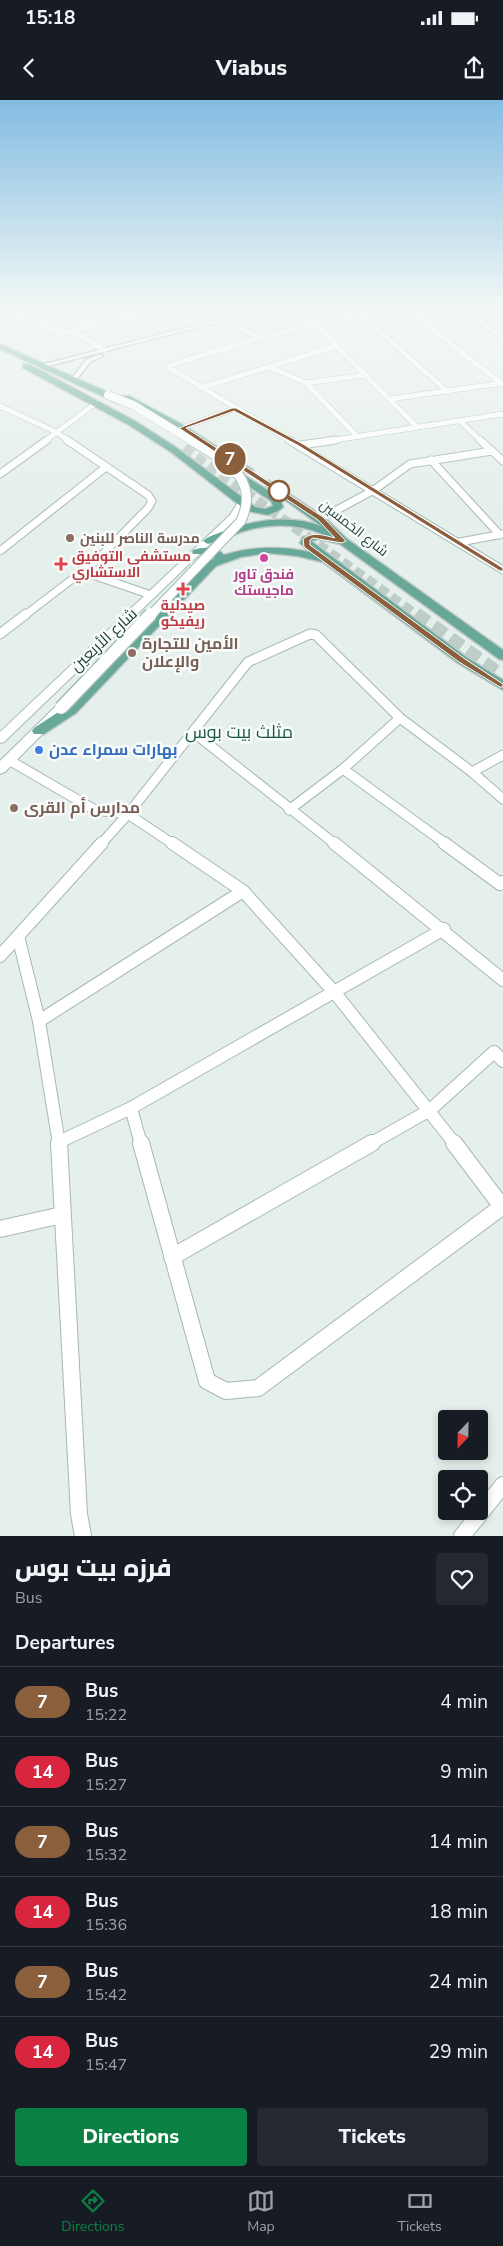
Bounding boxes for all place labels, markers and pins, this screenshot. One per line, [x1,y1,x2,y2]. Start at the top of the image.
unlabelled marker [268,480,290,502]
place label: مدرسة الناصر للبنين [80,529,200,548]
marker: مدرسة الناصر للبنين [64,532,76,544]
place label: مستشفى التوفيق الاستشاري [72,547,191,583]
marker: فندق تاور ماجيستك [258,552,270,564]
marker: مستشفى التوفيق الاستشاري [54,557,68,571]
place label: فندق تاور ماجيستك [233,565,294,600]
marker: صيدلية ريفيكو [177,583,189,595]
place label: صيدلية ريفيكو [161,596,205,631]
place label: الأمين للتجارة والإعلان [142,633,239,673]
marker: الأمين للتجارة والإعلان [126,647,138,659]
place label: بهارات سمراء عدن [49,739,178,761]
marker: بهارات سمراء عدن [33,744,45,756]
place label: مدارس أم القرى [24,797,140,819]
marker: مدارس أم القرى [8,802,20,814]

